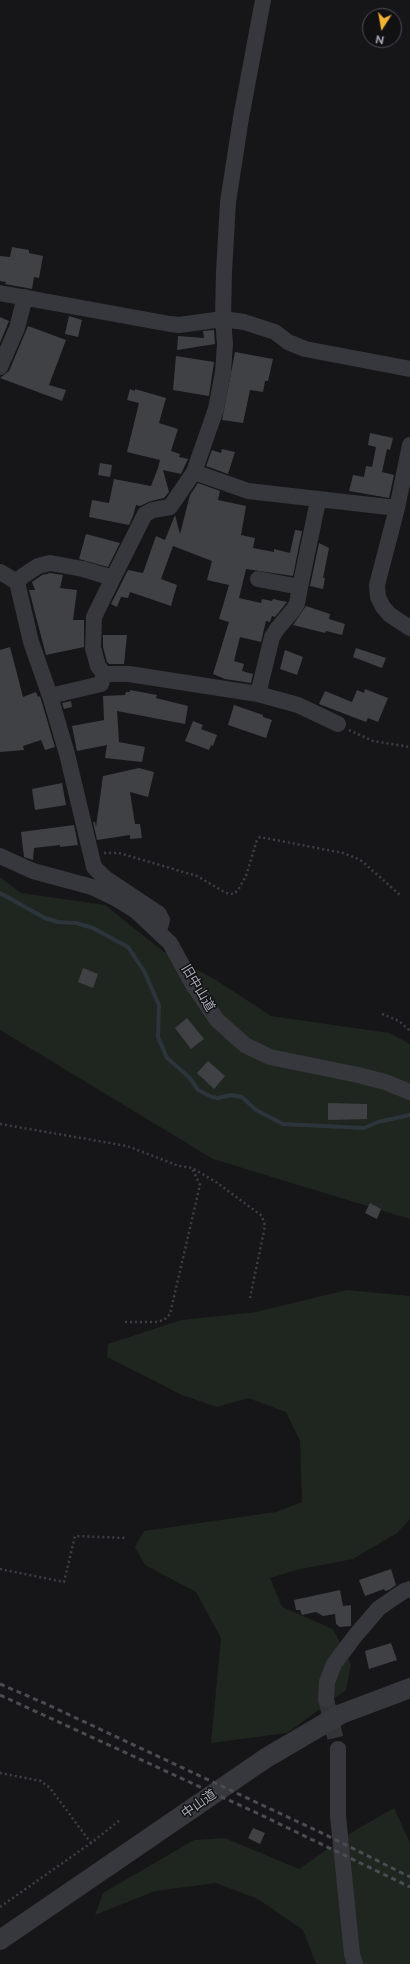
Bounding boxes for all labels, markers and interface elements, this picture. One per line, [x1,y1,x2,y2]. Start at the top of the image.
north arrow [362,8,402,48]
text: N [374,32,385,46]
street label: 旧中山道 [178,962,218,1014]
street label: 中山道 [179,1786,219,1822]

